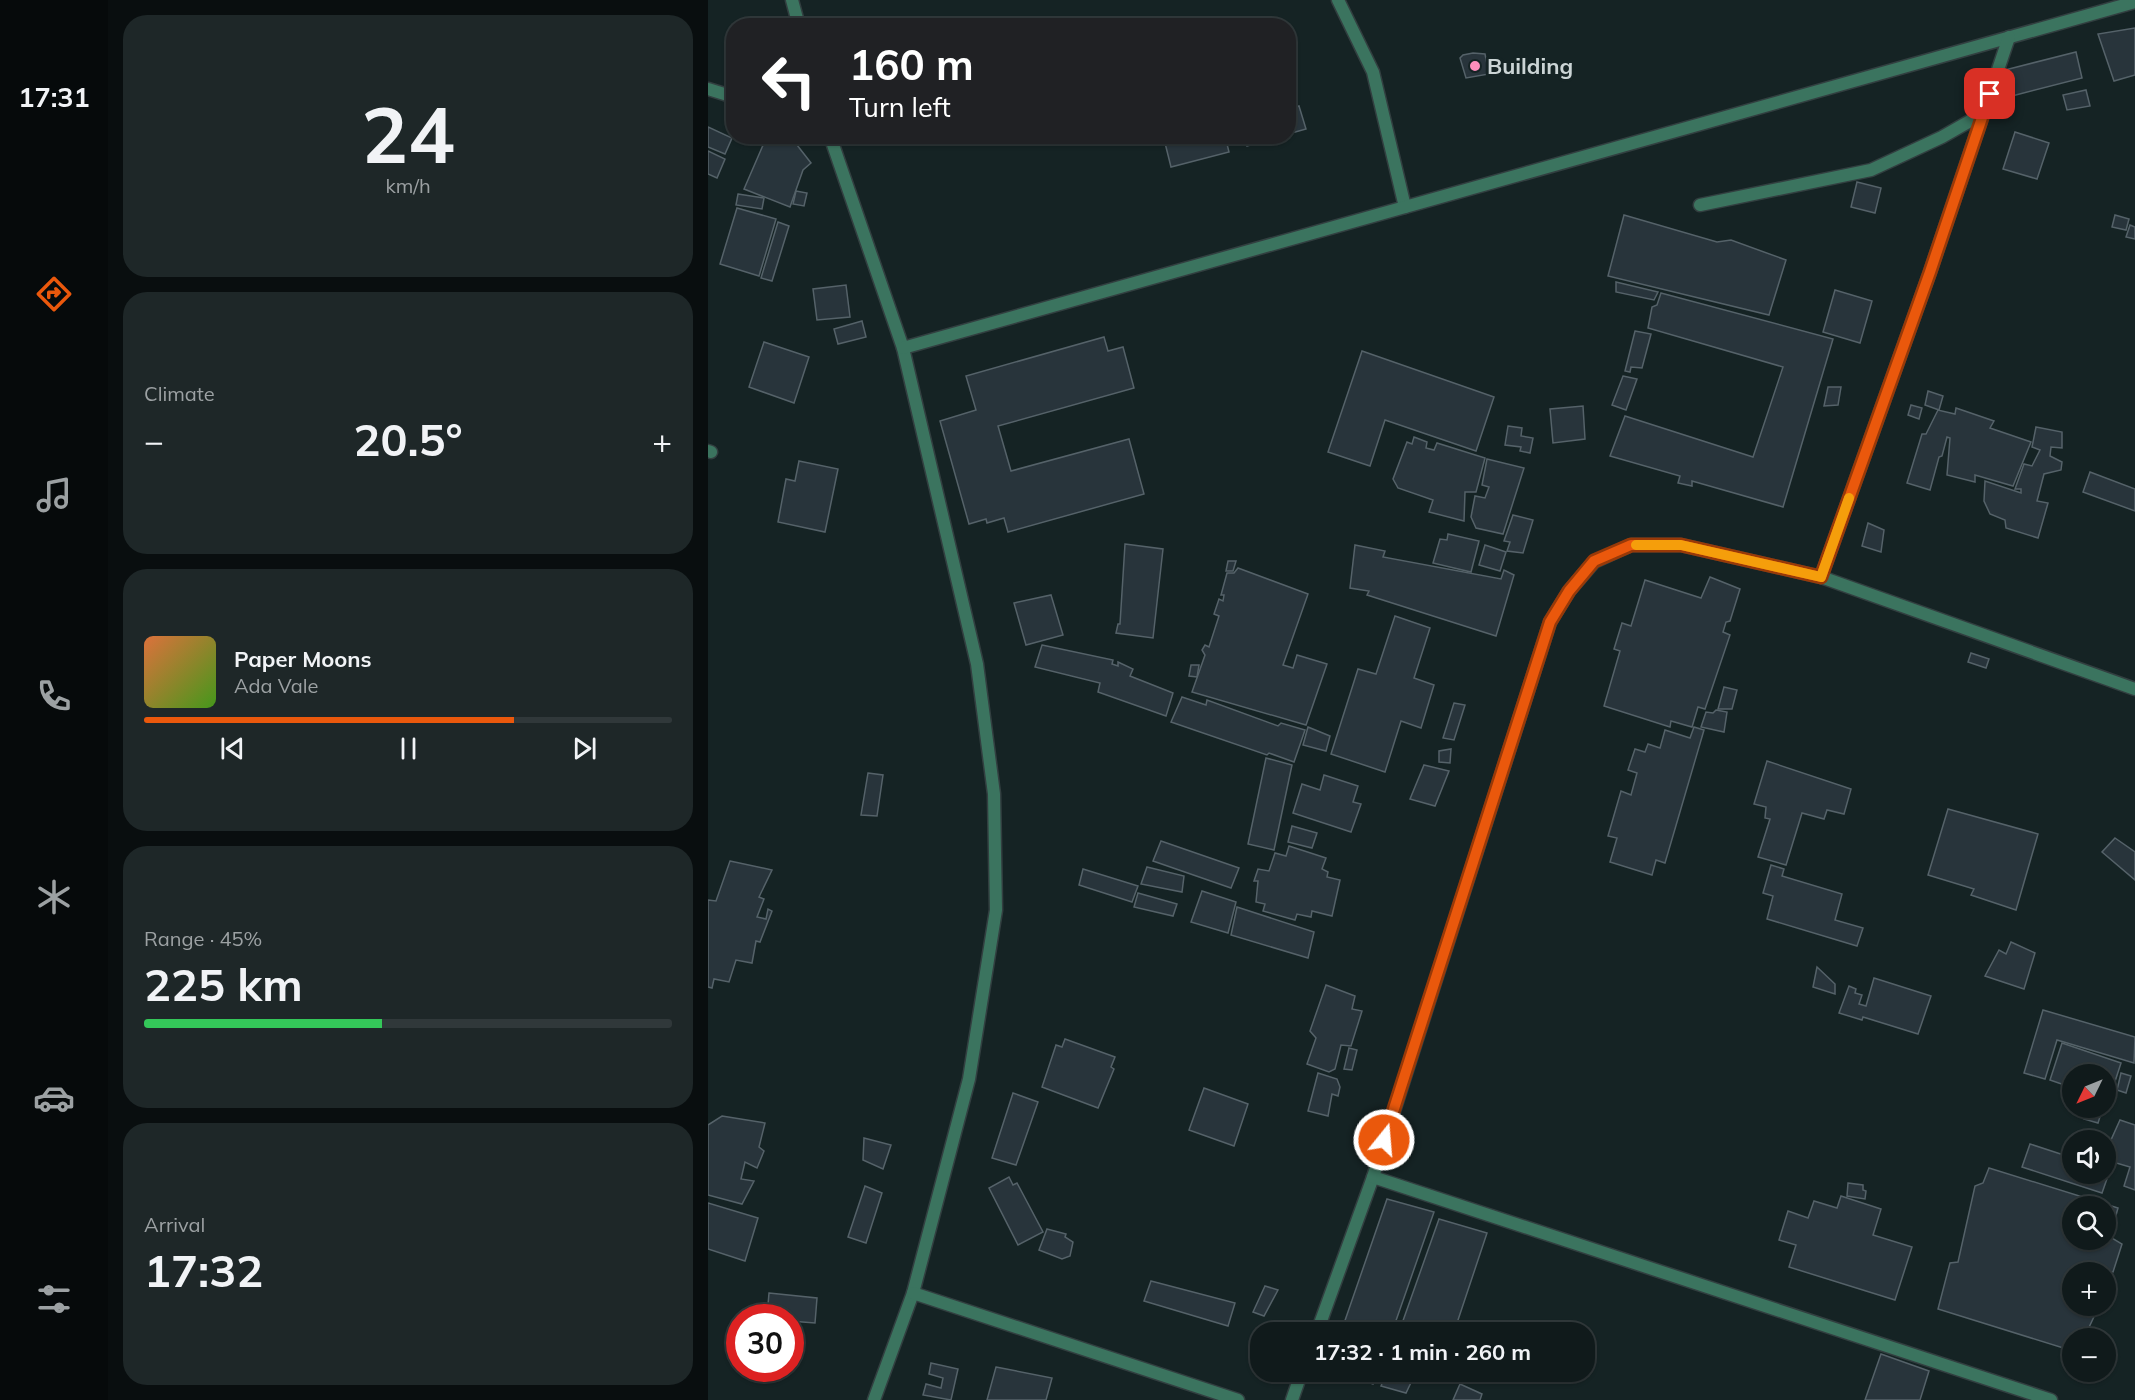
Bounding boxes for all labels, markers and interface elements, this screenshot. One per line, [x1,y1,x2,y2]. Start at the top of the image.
text: 160 m [849,38,974,91]
icon: left [750,42,828,120]
place label: Building [1487,52,1573,80]
marker: Building [1468,59,1482,73]
pin [1964,68,2015,119]
icon: arrive [1973,77,2006,110]
text: 17:31 [18,80,90,114]
text: 24 [361,85,455,183]
text: Turn left [849,90,951,124]
text: km/h [385,173,431,198]
icon: directions [33,273,75,315]
text: Climate [144,381,215,406]
text: 20.5° [353,411,463,467]
text: − [144,420,164,461]
text: + [652,420,672,461]
icon: music [33,474,75,516]
text: Paper Moons [234,645,372,673]
text: Ada Vale [234,673,318,698]
icon: phone [33,675,75,717]
icon: previous [216,732,249,765]
icon: pause [392,732,425,765]
icon: next [568,732,601,765]
icon: climate [33,876,75,918]
text: Range · 45% [144,926,262,951]
text: 225 km [144,956,303,1012]
north arrow [2062,1064,2116,1118]
map controls [2062,1064,2116,1382]
icon: car [33,1077,75,1119]
position arrow [1352,1108,1416,1172]
button: sound [2062,1130,2116,1184]
button: search [2062,1196,2116,1250]
text: Arrival [144,1212,205,1237]
text: 17:32 [144,1242,263,1298]
button: + [2062,1262,2116,1316]
icon: filters [33,1278,75,1320]
speed limit sign: 30 [726,1304,804,1382]
button: − [2062,1328,2116,1382]
text: 17:32 · 1 min · 260 m [1314,1338,1531,1366]

